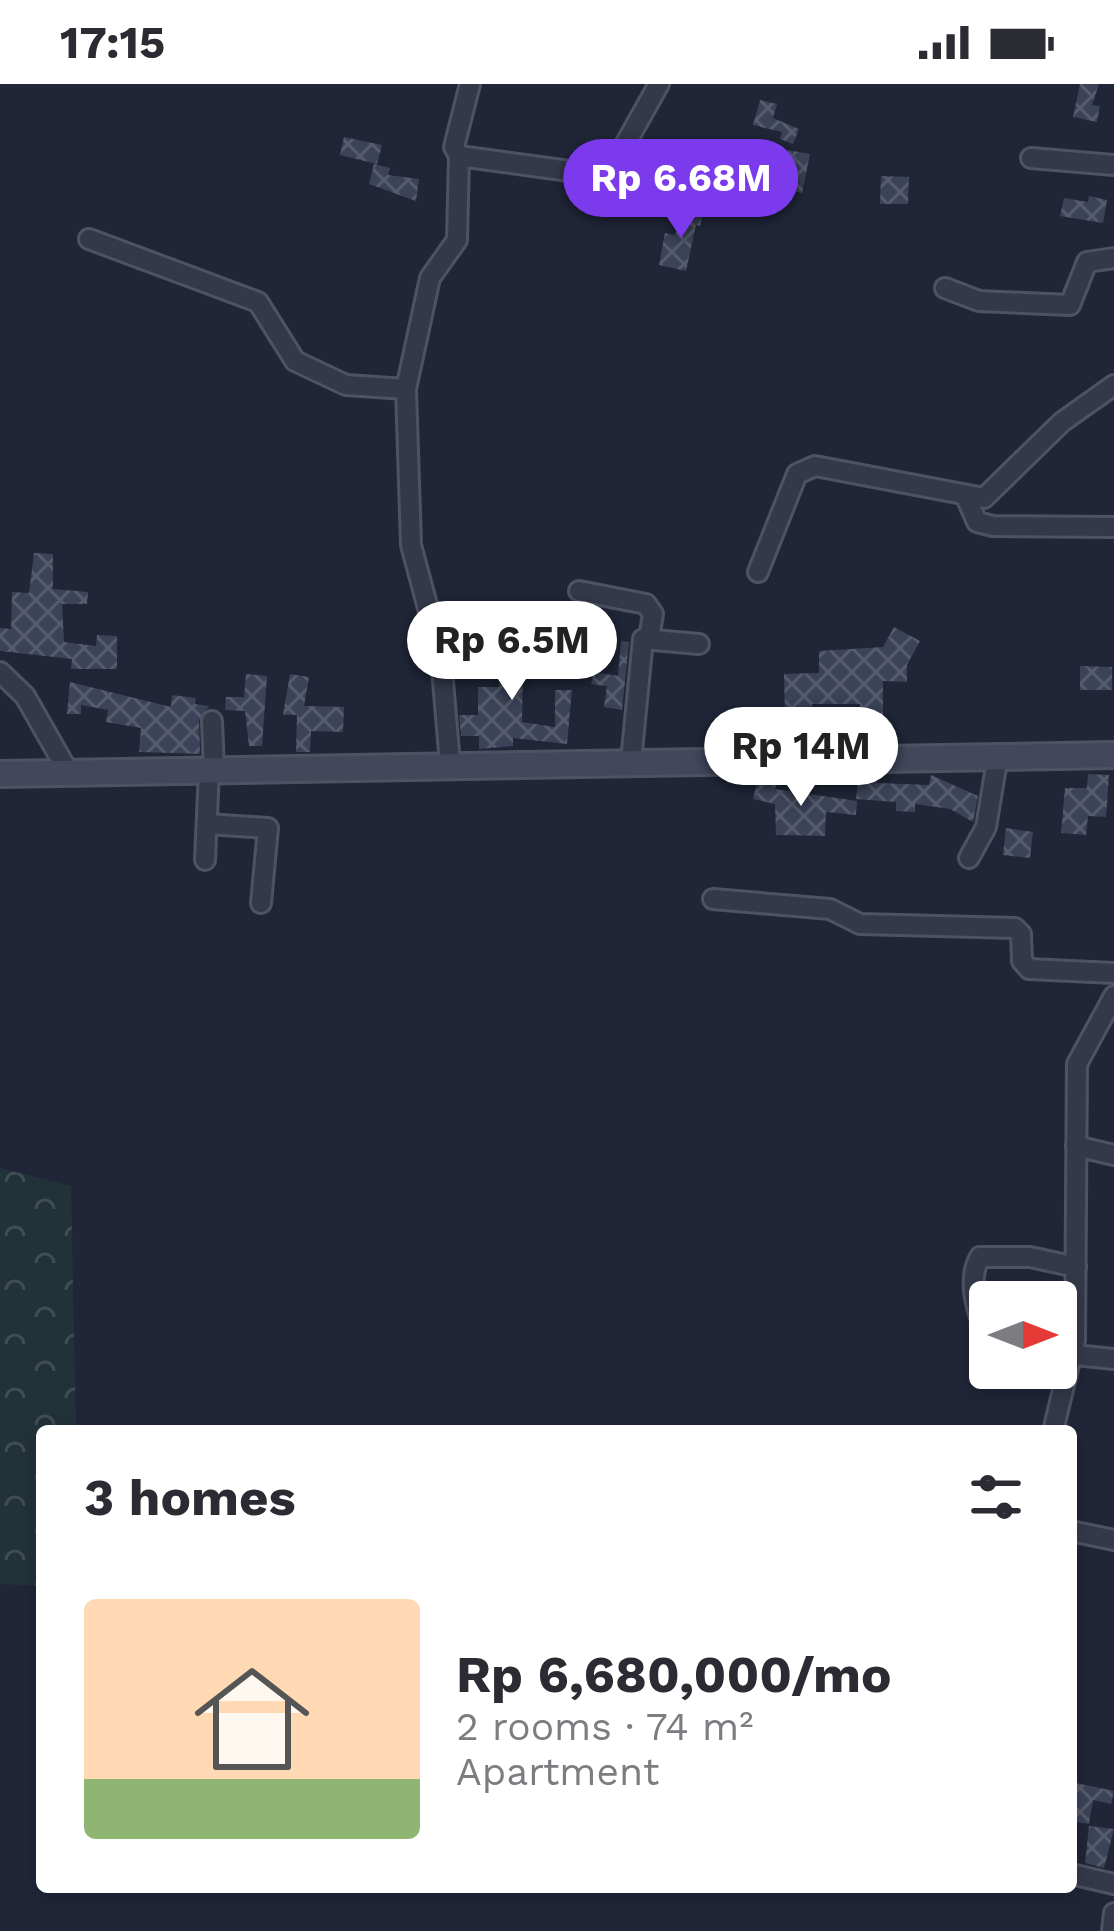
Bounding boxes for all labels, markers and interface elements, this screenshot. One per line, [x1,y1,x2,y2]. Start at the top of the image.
text: 17:15 [60,16,165,69]
pin: Rp 6.68M [557,139,805,241]
text: Rp 6.68M [590,155,772,200]
pin: Rp 6.5M [401,601,623,703]
text: Rp 6.5M [434,617,590,662]
pin: Rp 14M [703,707,899,809]
text: Rp 14M [731,723,871,768]
north arrow [969,1281,1077,1389]
map controls [969,1281,1077,1389]
icon: filters [963,1464,1029,1530]
text: 3 homes [84,1468,296,1527]
text: Rp 6,680,000/mo [456,1645,892,1704]
icon: home [180,1647,324,1791]
text: 2 rooms · 74 m² [456,1704,754,1749]
text: Apartment [456,1749,659,1794]

